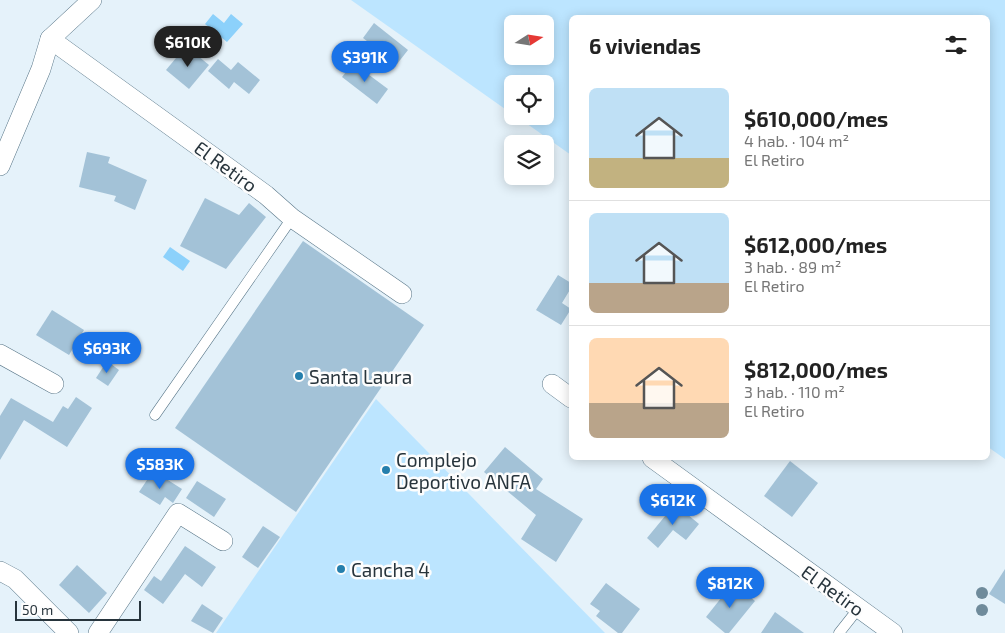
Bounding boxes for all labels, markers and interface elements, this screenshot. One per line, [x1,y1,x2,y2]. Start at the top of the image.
north arrow [504,15,554,65]
map controls [504,15,554,185]
pin: $610K [153,26,223,68]
icon: filters [942,31,970,59]
text: $610K [165,32,211,51]
text: 6 viviendas [589,33,701,58]
pin: $391K [330,41,400,83]
text: $391K [343,47,387,66]
button: locate [504,75,554,125]
text: $610,000/mes [744,106,888,131]
icon: home [629,108,689,168]
text: 4 hab. · 104 m² [744,131,849,150]
button: layers [504,135,554,185]
street label: El Retiro [190,136,262,196]
text: El Retiro [744,150,805,169]
text: $612,000/mes [744,232,887,257]
icon: home [629,233,689,293]
text: 3 hab. · 89 m² [744,257,841,276]
text: El Retiro [744,276,805,295]
pin: $693K [72,332,142,374]
text: $693K [83,338,131,357]
text: $812,000/mes [744,357,888,382]
icon: home [629,358,689,418]
place label: Santa Laura [309,365,412,388]
marker: Santa Laura [293,370,305,382]
text: 3 hab. · 110 m² [744,382,845,401]
text: El Retiro [744,401,805,420]
pin: $583K [125,448,195,490]
place label: Complejo Deportivo ANFA [396,448,531,493]
text: $583K [136,454,184,473]
marker: Complejo Deportivo ANFA [380,464,392,476]
pin: $612K [638,484,708,526]
text: $612K [650,490,696,509]
place label: Cancha 4 [351,558,430,581]
street label: El Retiro [797,560,869,620]
marker: Cancha 4 [335,563,347,575]
pin: $812K [695,566,765,609]
text: $812K [707,573,753,592]
scale bar [15,598,141,621]
text: 50 m [22,601,53,618]

